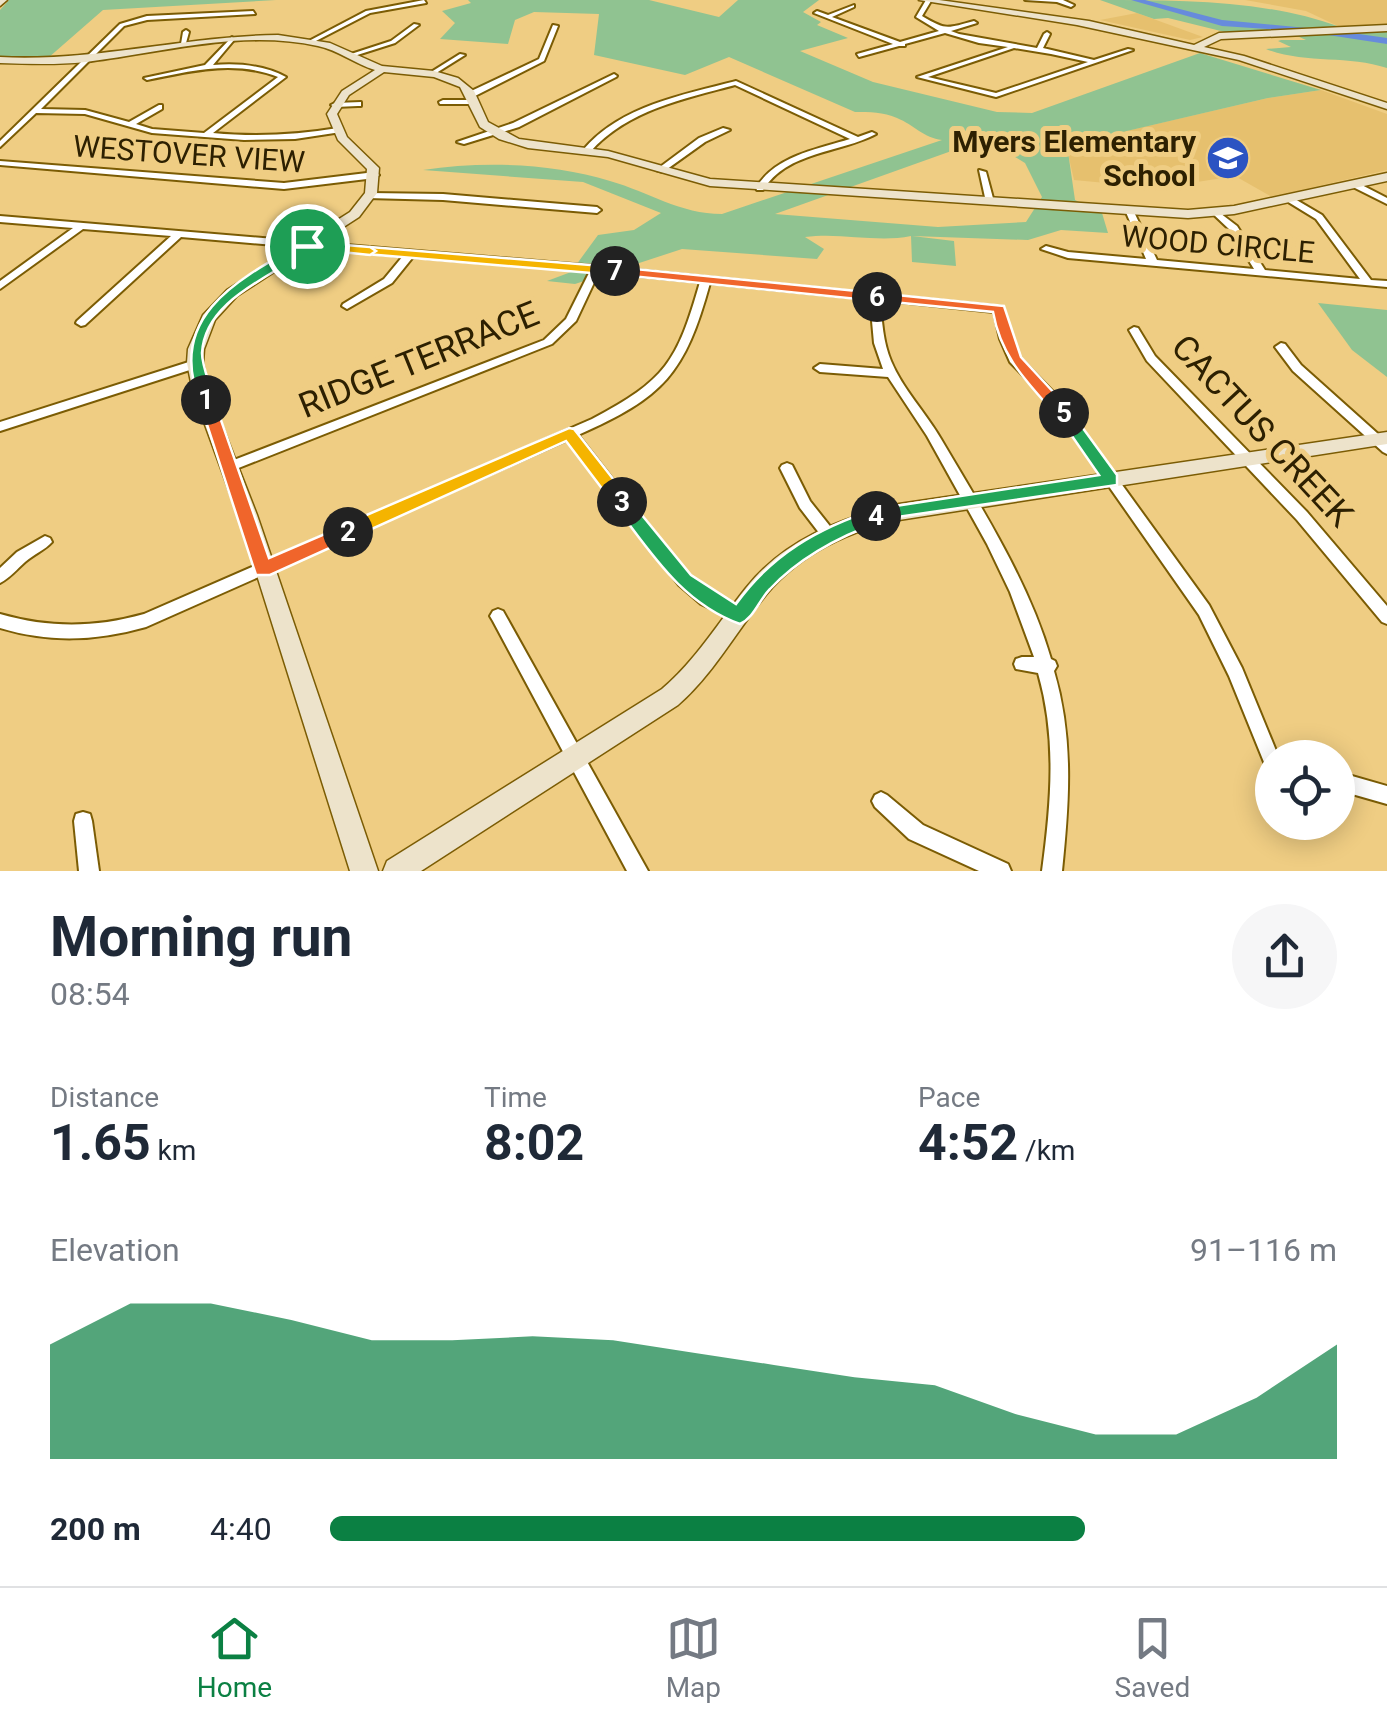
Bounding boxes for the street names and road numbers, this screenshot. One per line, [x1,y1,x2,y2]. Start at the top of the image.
street label: WESTOVER VIEW [72,128,306,180]
street label: WOOD CIRCLE [1120,218,1316,270]
street label: RIDGE TERRACE [293,293,545,427]
street label: CACTUS CREEK [1163,327,1361,535]

